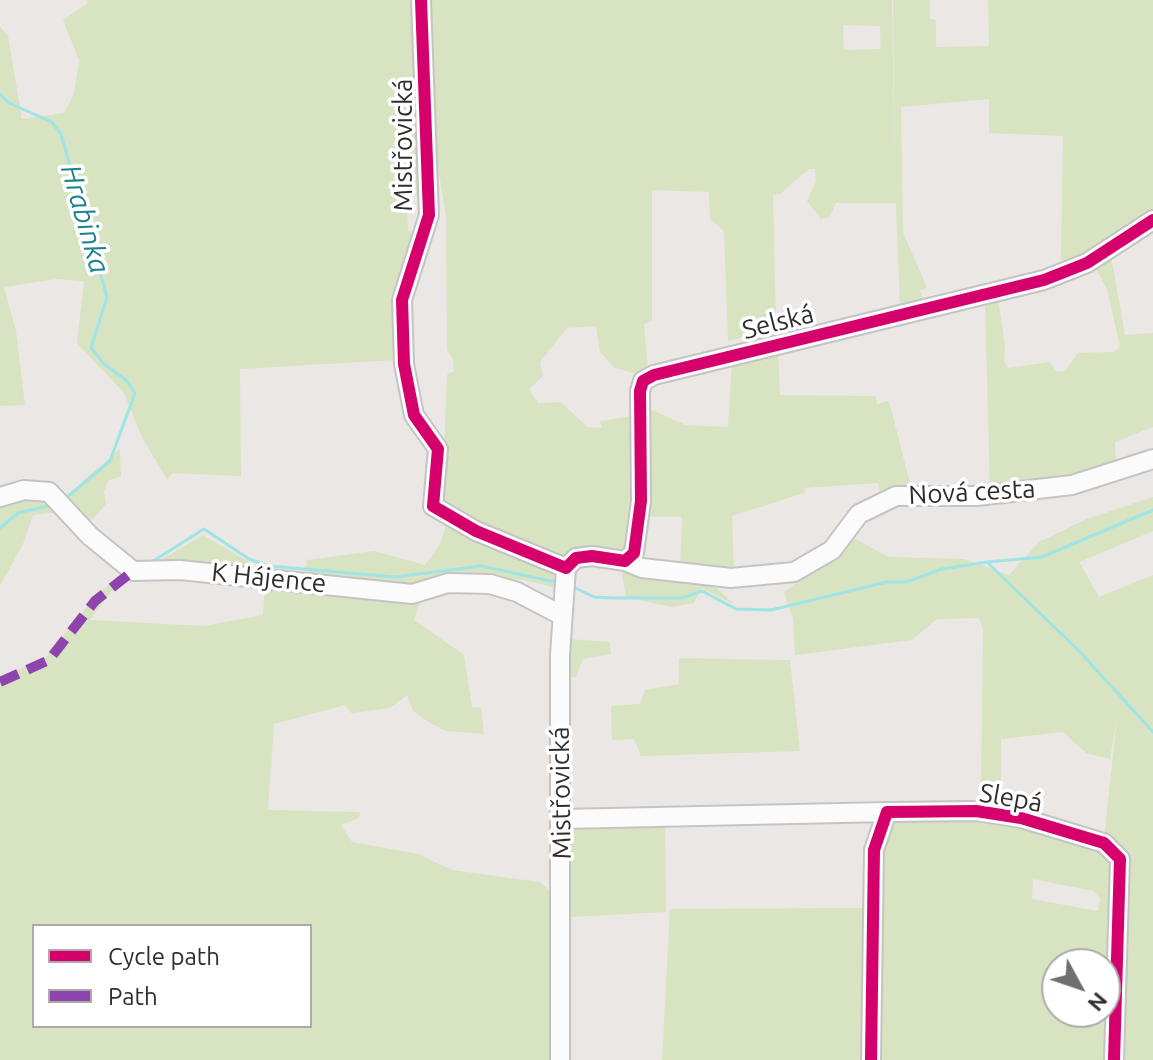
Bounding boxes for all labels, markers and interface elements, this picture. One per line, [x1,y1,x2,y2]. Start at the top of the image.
street label: Mistřovická [387,79,419,211]
water label: Hrabinka [54,161,116,277]
street label: Selská [739,298,817,346]
street label: Nová cesta [908,473,1036,511]
street label: K Hájence [210,556,328,600]
street label: Mistřovická [544,726,578,860]
street label: Slepá [977,777,1045,819]
legend [32,924,312,1028]
text: Cycle path [108,943,220,970]
north arrow [1041,948,1121,1028]
text: Path [108,983,158,1010]
text: N [1083,988,1113,1017]

